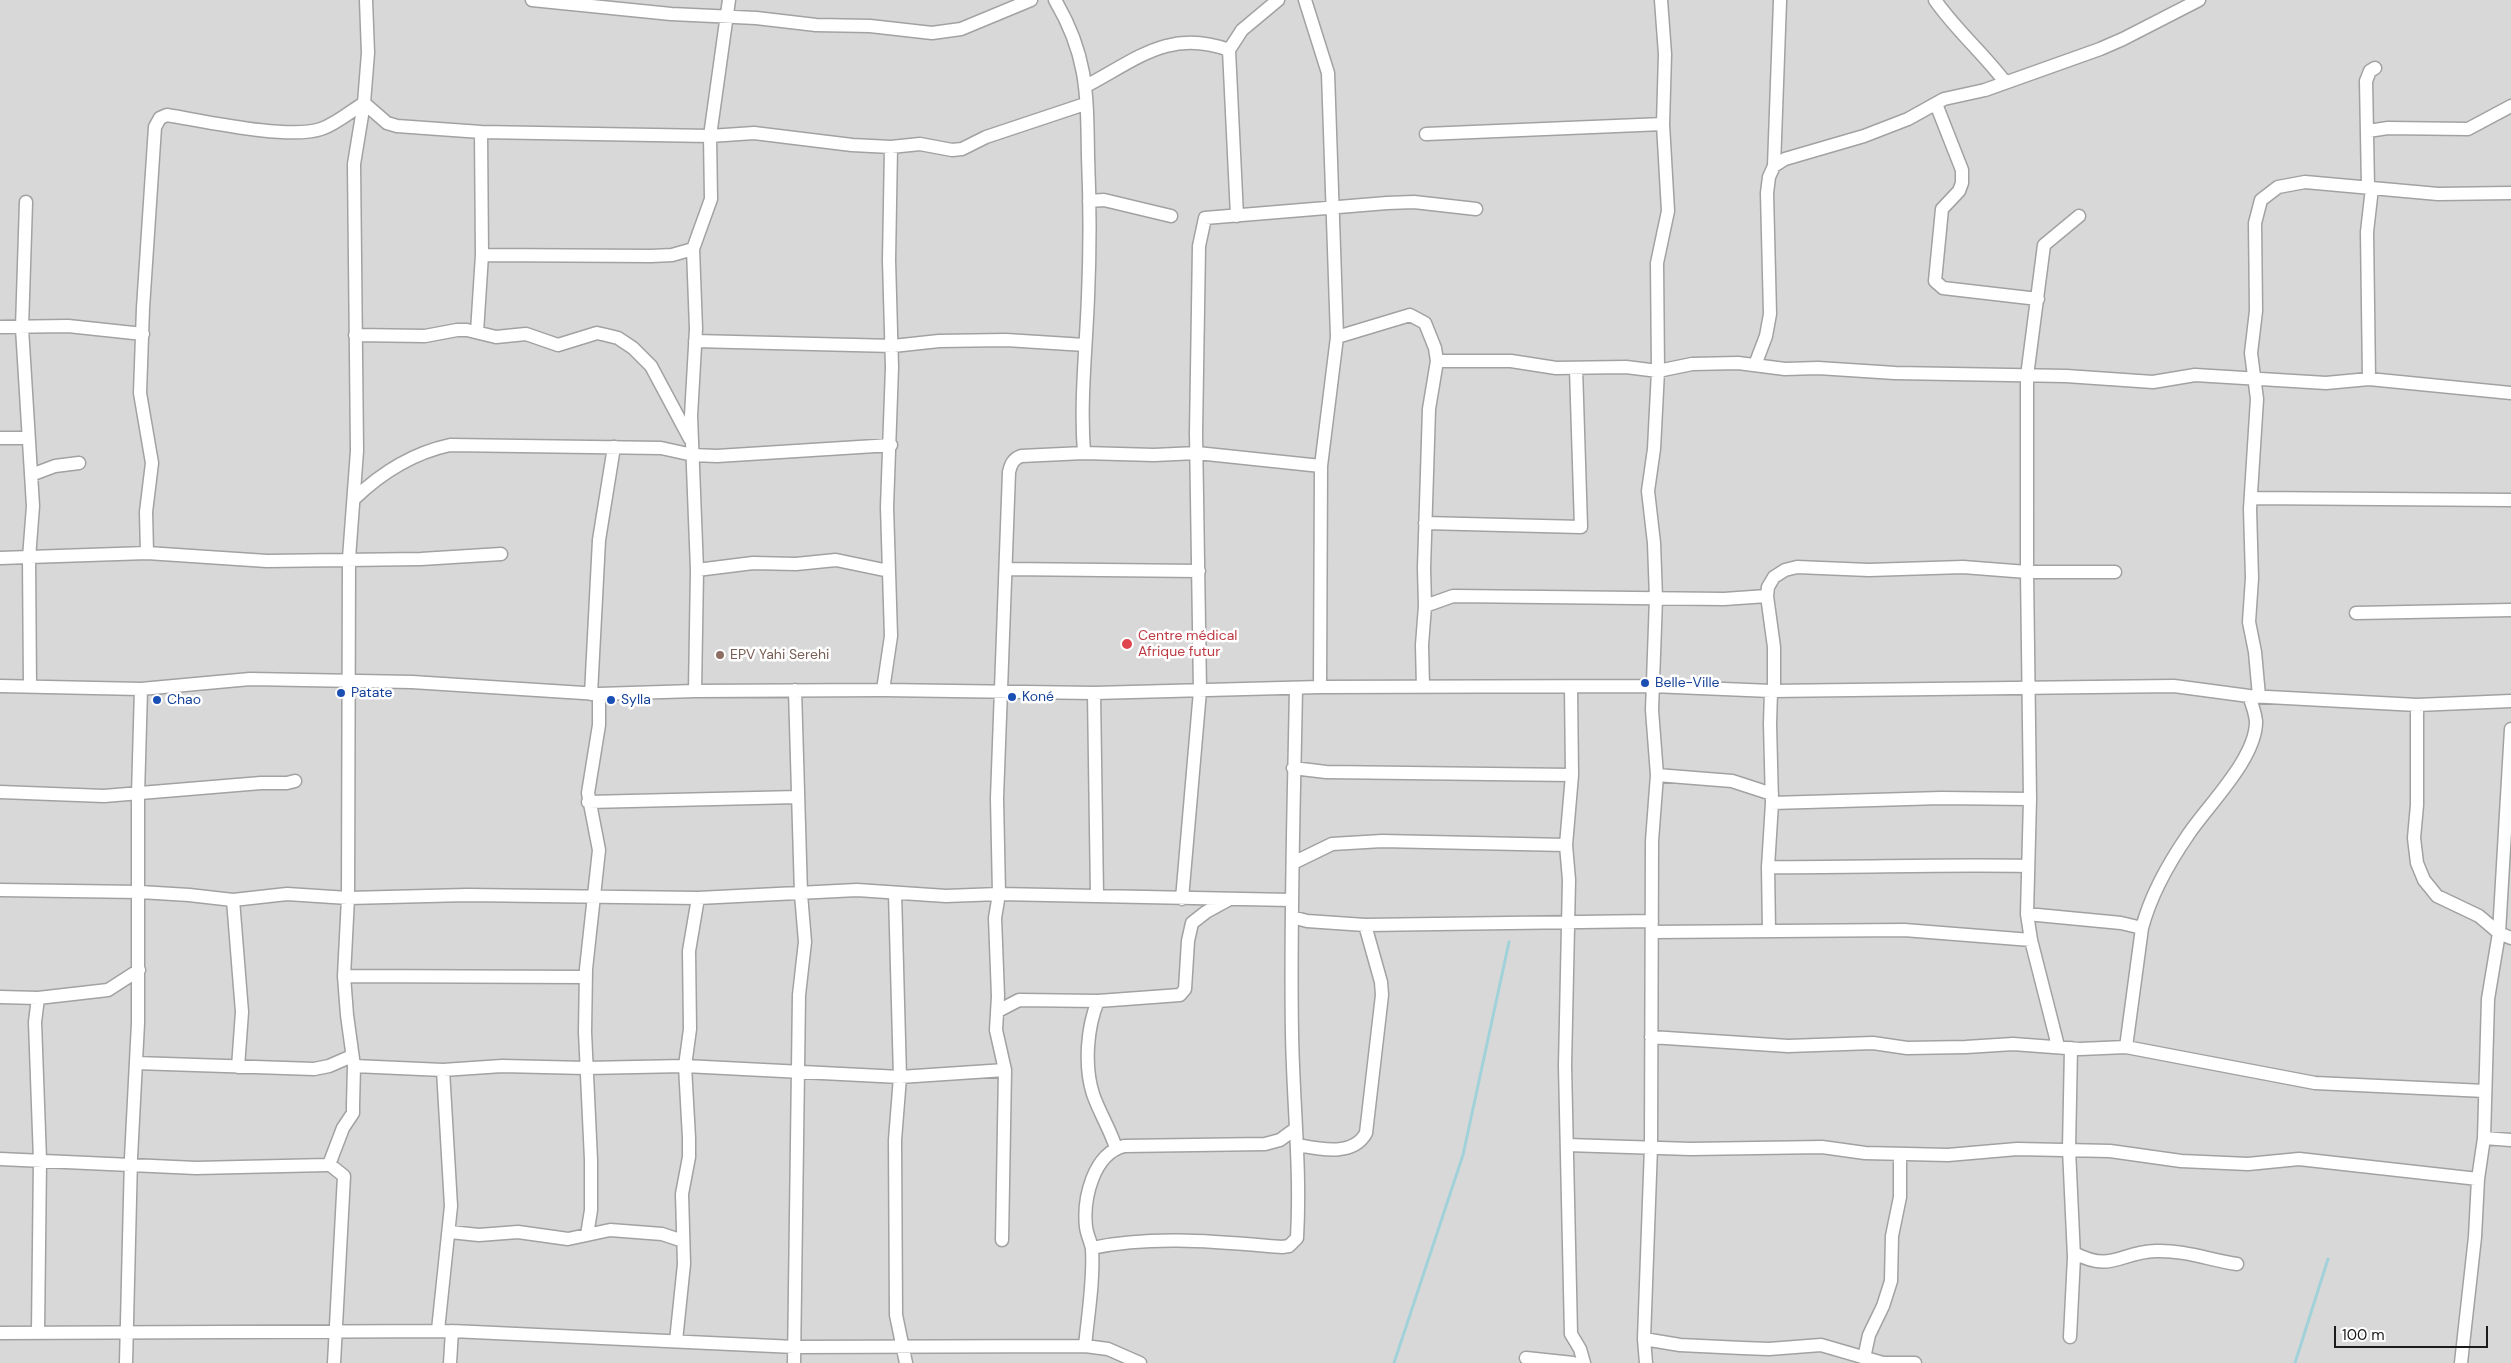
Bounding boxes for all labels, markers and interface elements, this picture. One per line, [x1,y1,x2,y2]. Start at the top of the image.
place label: Centre médical Afrique futur [1138,628,1237,660]
marker: Centre médical Afrique futur [1120,637,1134,651]
place label: EPV Yahi Serehi [730,647,829,663]
marker: EPV Yahi Serehi [714,649,726,661]
place label: Belle-Ville [1655,675,1720,691]
marker: Belle-Ville [1639,677,1651,689]
place label: Patate [351,685,392,701]
marker: Patate [335,687,347,699]
place label: Koné [1022,689,1054,705]
marker: Koné [1006,691,1018,703]
place label: Chao [167,692,201,708]
place label: Sylla [621,692,651,708]
marker: Chao [151,694,163,706]
marker: Sylla [605,694,617,706]
scale bar [2336,1316,2490,1348]
text: 100 m [2342,1325,2385,1345]

